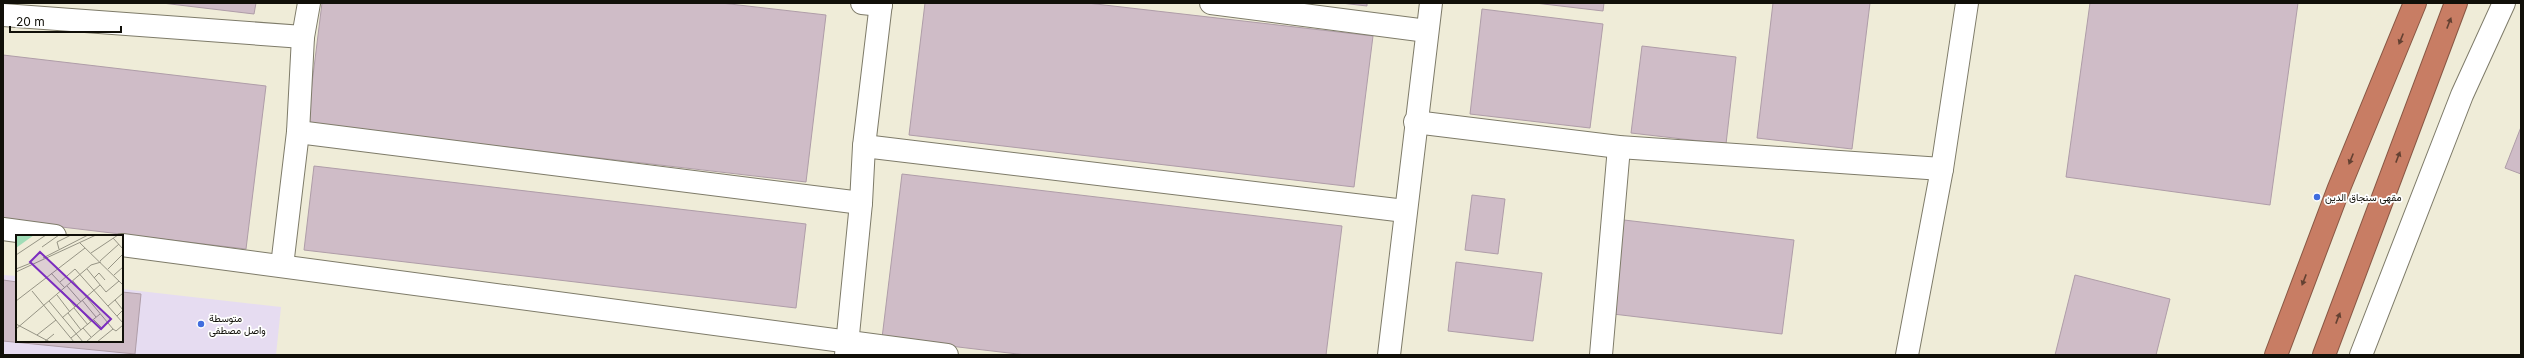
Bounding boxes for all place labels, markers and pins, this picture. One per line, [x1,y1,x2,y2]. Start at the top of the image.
place label: مقهى سنجاق الدين [2325,191,2402,204]
marker: مقهى سنجاق الدين [2312,192,2322,202]
place label: متوسطة واصل مصطفى [209,312,266,337]
marker: متوسطة واصل مصطفى [196,319,206,329]

